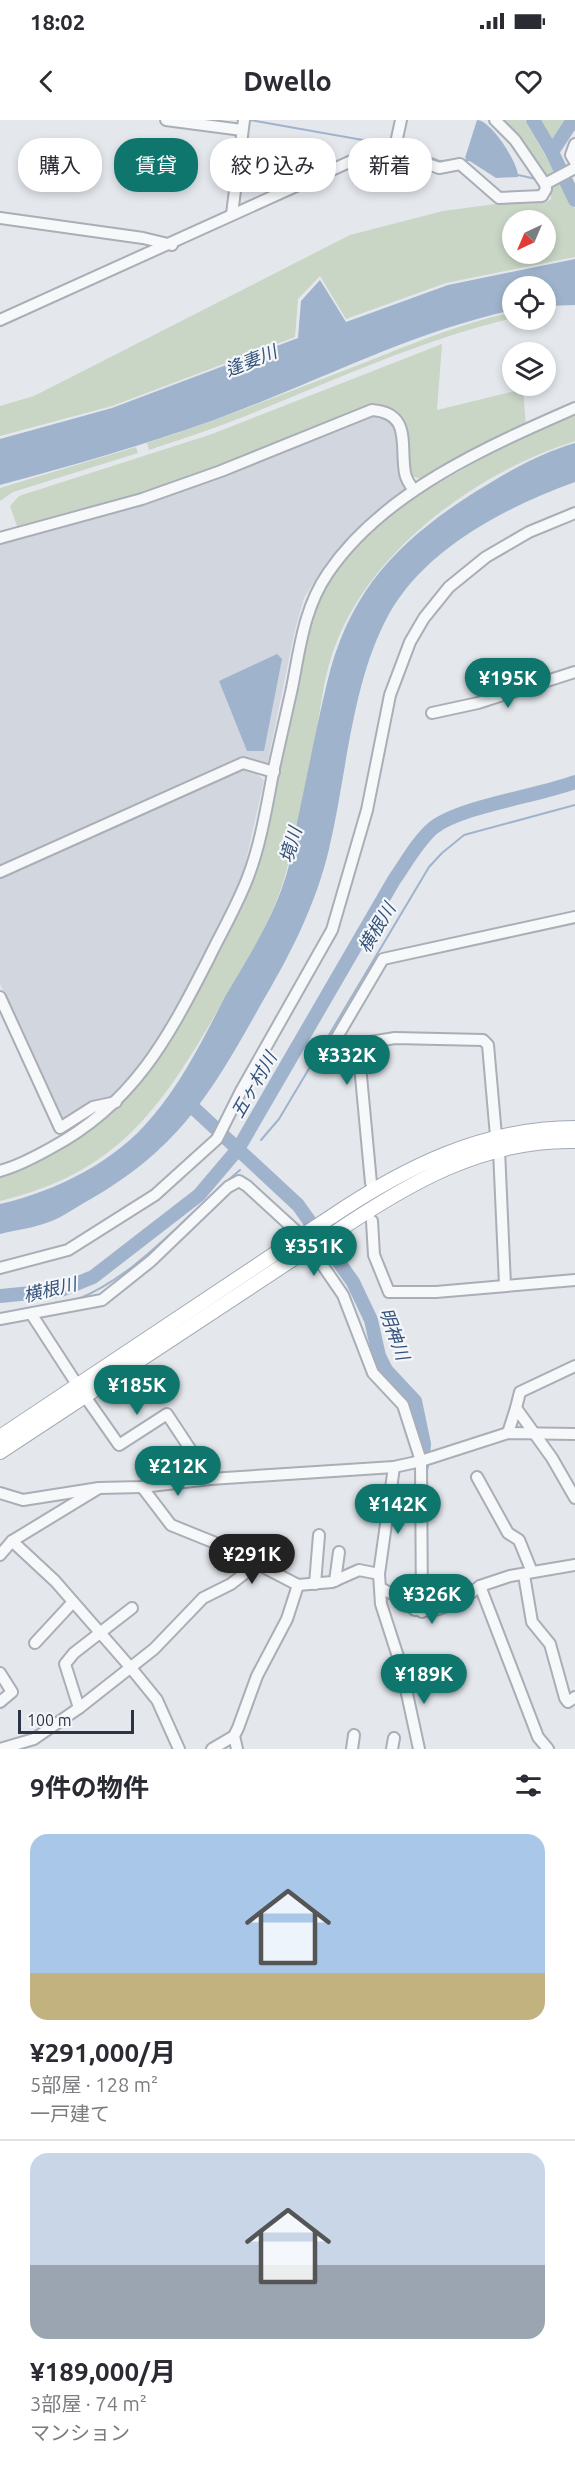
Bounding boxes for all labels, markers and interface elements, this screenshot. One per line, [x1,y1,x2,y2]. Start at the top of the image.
text: 18:02 [30,9,85,34]
icon: back [30,65,63,98]
icon: heart [512,65,545,98]
text: Dwello [243,66,332,96]
chip: 購入 [18,138,102,192]
chip: 賃貸 [114,138,198,192]
chip: 絞り込み [210,138,336,192]
chip: 新着 [348,138,432,192]
north arrow [502,210,556,264]
map controls [502,210,556,396]
button: locate [502,276,556,330]
water label: 逢妻川 [222,340,281,379]
button: layers [502,342,556,396]
pin: ¥195K [466,658,550,709]
text: ¥195K [479,666,537,689]
water label: 境川 [275,823,305,865]
water label: 横根川 [354,897,400,956]
pin: ¥332K [305,1035,389,1086]
text: ¥332K [318,1043,376,1066]
water label: 五ヶ村川 [226,1047,281,1121]
pin: ¥351K [272,1226,356,1277]
text: ¥351K [285,1234,343,1257]
water label: 横根川 [21,1273,80,1305]
water label: 明神川 [376,1305,414,1364]
pin: ¥185K [95,1365,179,1416]
text: ¥185K [108,1373,166,1396]
pin: ¥212K [136,1446,220,1497]
text: ¥212K [149,1454,207,1477]
pin: ¥142K [356,1484,440,1535]
text: ¥142K [369,1492,427,1515]
pin: ¥291K [210,1534,294,1585]
text: ¥291K [223,1542,281,1565]
pin: ¥326K [390,1574,474,1625]
text: ¥326K [403,1582,461,1605]
pin: ¥189K [382,1654,466,1705]
text: ¥189K [395,1662,453,1685]
scale bar [18,1707,134,1734]
text: 100 m [27,1711,72,1729]
icon: filters [512,1769,545,1802]
text: 9件の物件 [30,1773,149,1802]
icon: home [234,1873,342,1981]
text: ¥291,000/月 [30,2038,176,2067]
text: 5部屋 · 128 m² [30,2073,158,2096]
text: 一戸建て [30,2102,110,2125]
icon: home [234,2192,342,2300]
text: ¥189,000/月 [30,2357,176,2386]
text: 3部屋 · 74 m² [30,2392,147,2415]
text: マンション [30,2421,130,2444]

